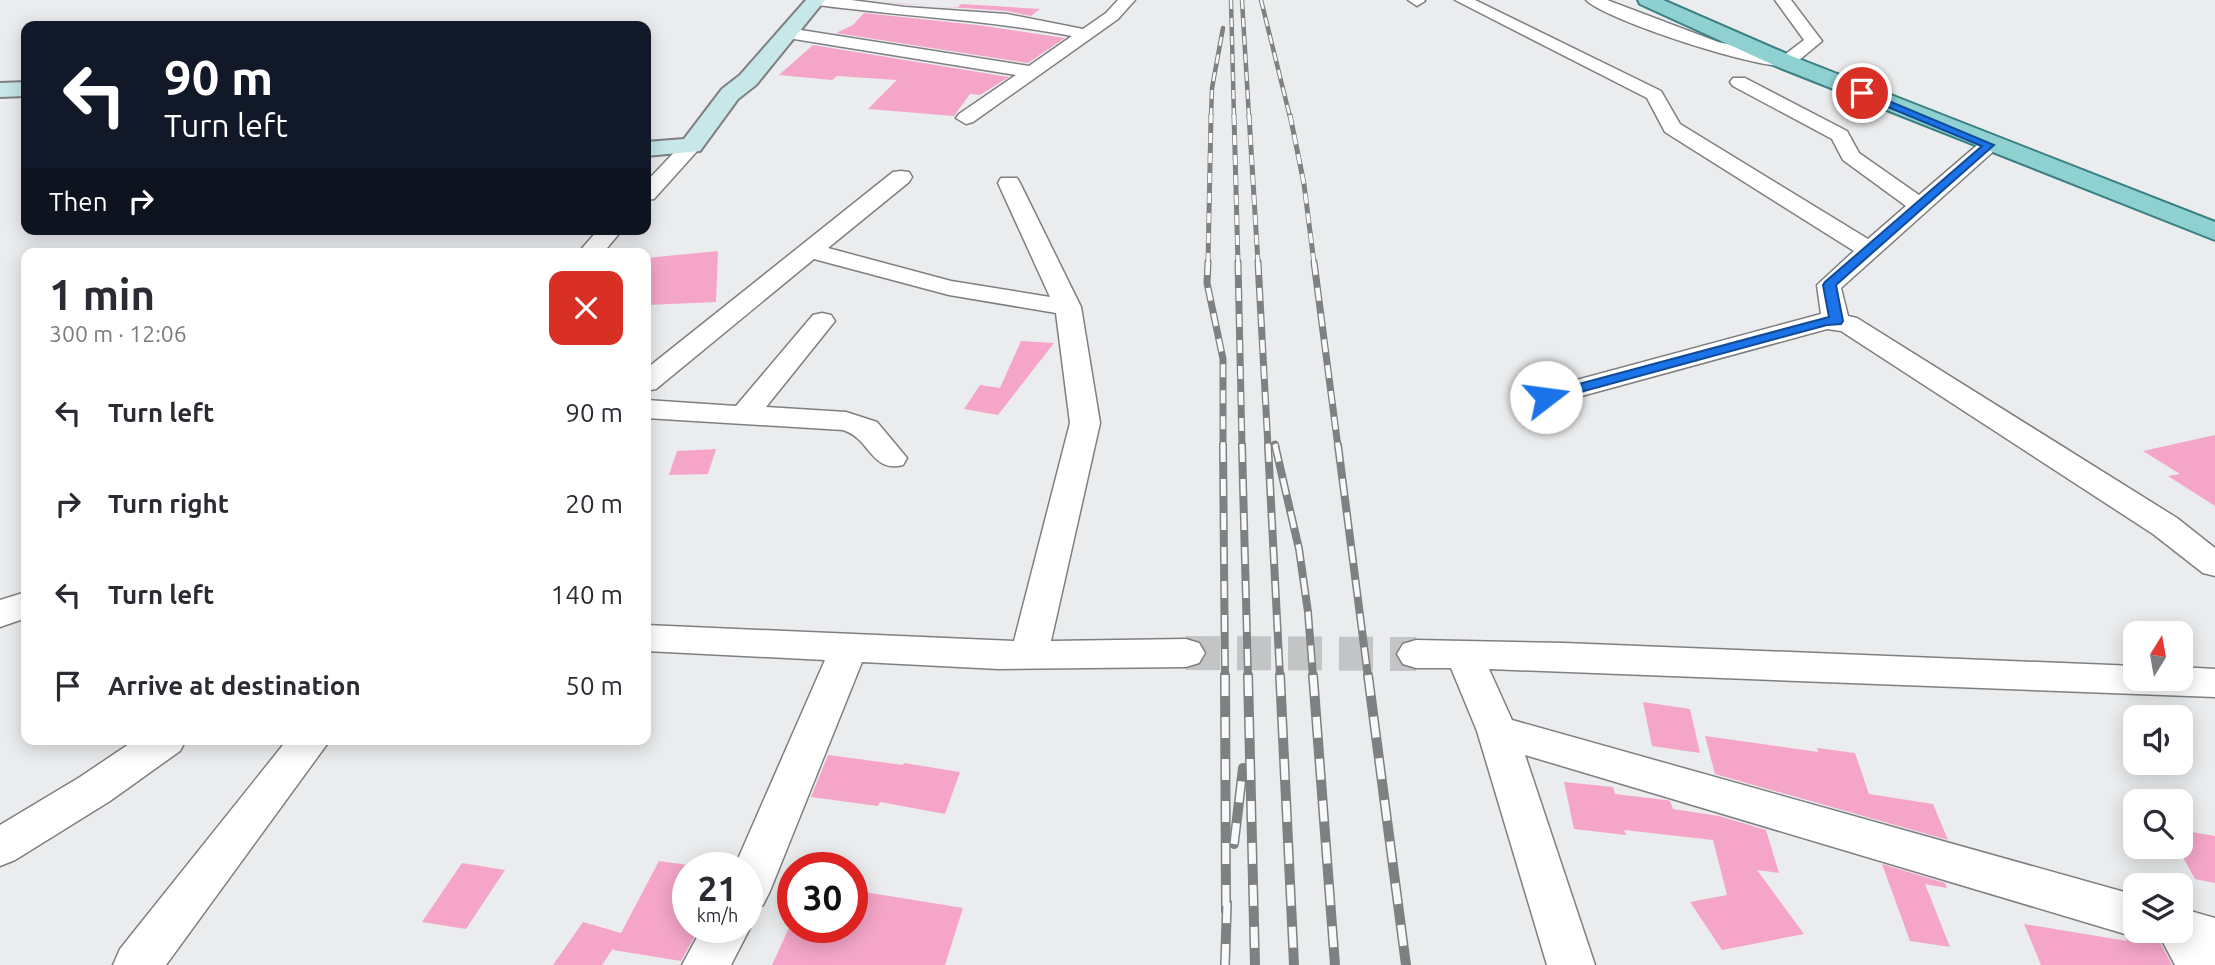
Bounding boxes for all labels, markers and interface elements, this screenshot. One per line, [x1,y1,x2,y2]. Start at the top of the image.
icon: left [49,49,140,140]
text: 90 m [164,49,273,104]
pin [1832,63,1892,123]
icon: arrive [1843,74,1881,112]
text: Turn left [164,107,288,143]
icon: right [122,182,160,220]
text: Then [49,187,108,216]
text: 1 min [49,271,155,318]
button: close [549,271,623,345]
text: 300 m · 12:06 [49,321,187,346]
position arrow [1509,360,1583,434]
icon: left [49,394,87,432]
text: Turn left [108,398,214,427]
text: 90 m [565,398,623,427]
icon: right [49,485,87,523]
text: Turn right [108,489,229,518]
text: 20 m [565,489,623,518]
icon: left [49,576,87,614]
text: Turn left [108,580,214,609]
text: 140 m [551,580,623,609]
north arrow [2123,621,2193,691]
map controls [2123,621,2193,943]
icon: arrive [49,667,87,705]
text: Arrive at destination [108,671,361,700]
text: 50 m [565,671,623,700]
button: sound [2123,705,2193,775]
button: search [2123,789,2193,859]
speed limit sign: 30 [777,852,868,943]
text: 21 [698,868,737,908]
button: layers [2123,873,2193,943]
text: km/h [697,905,738,925]

